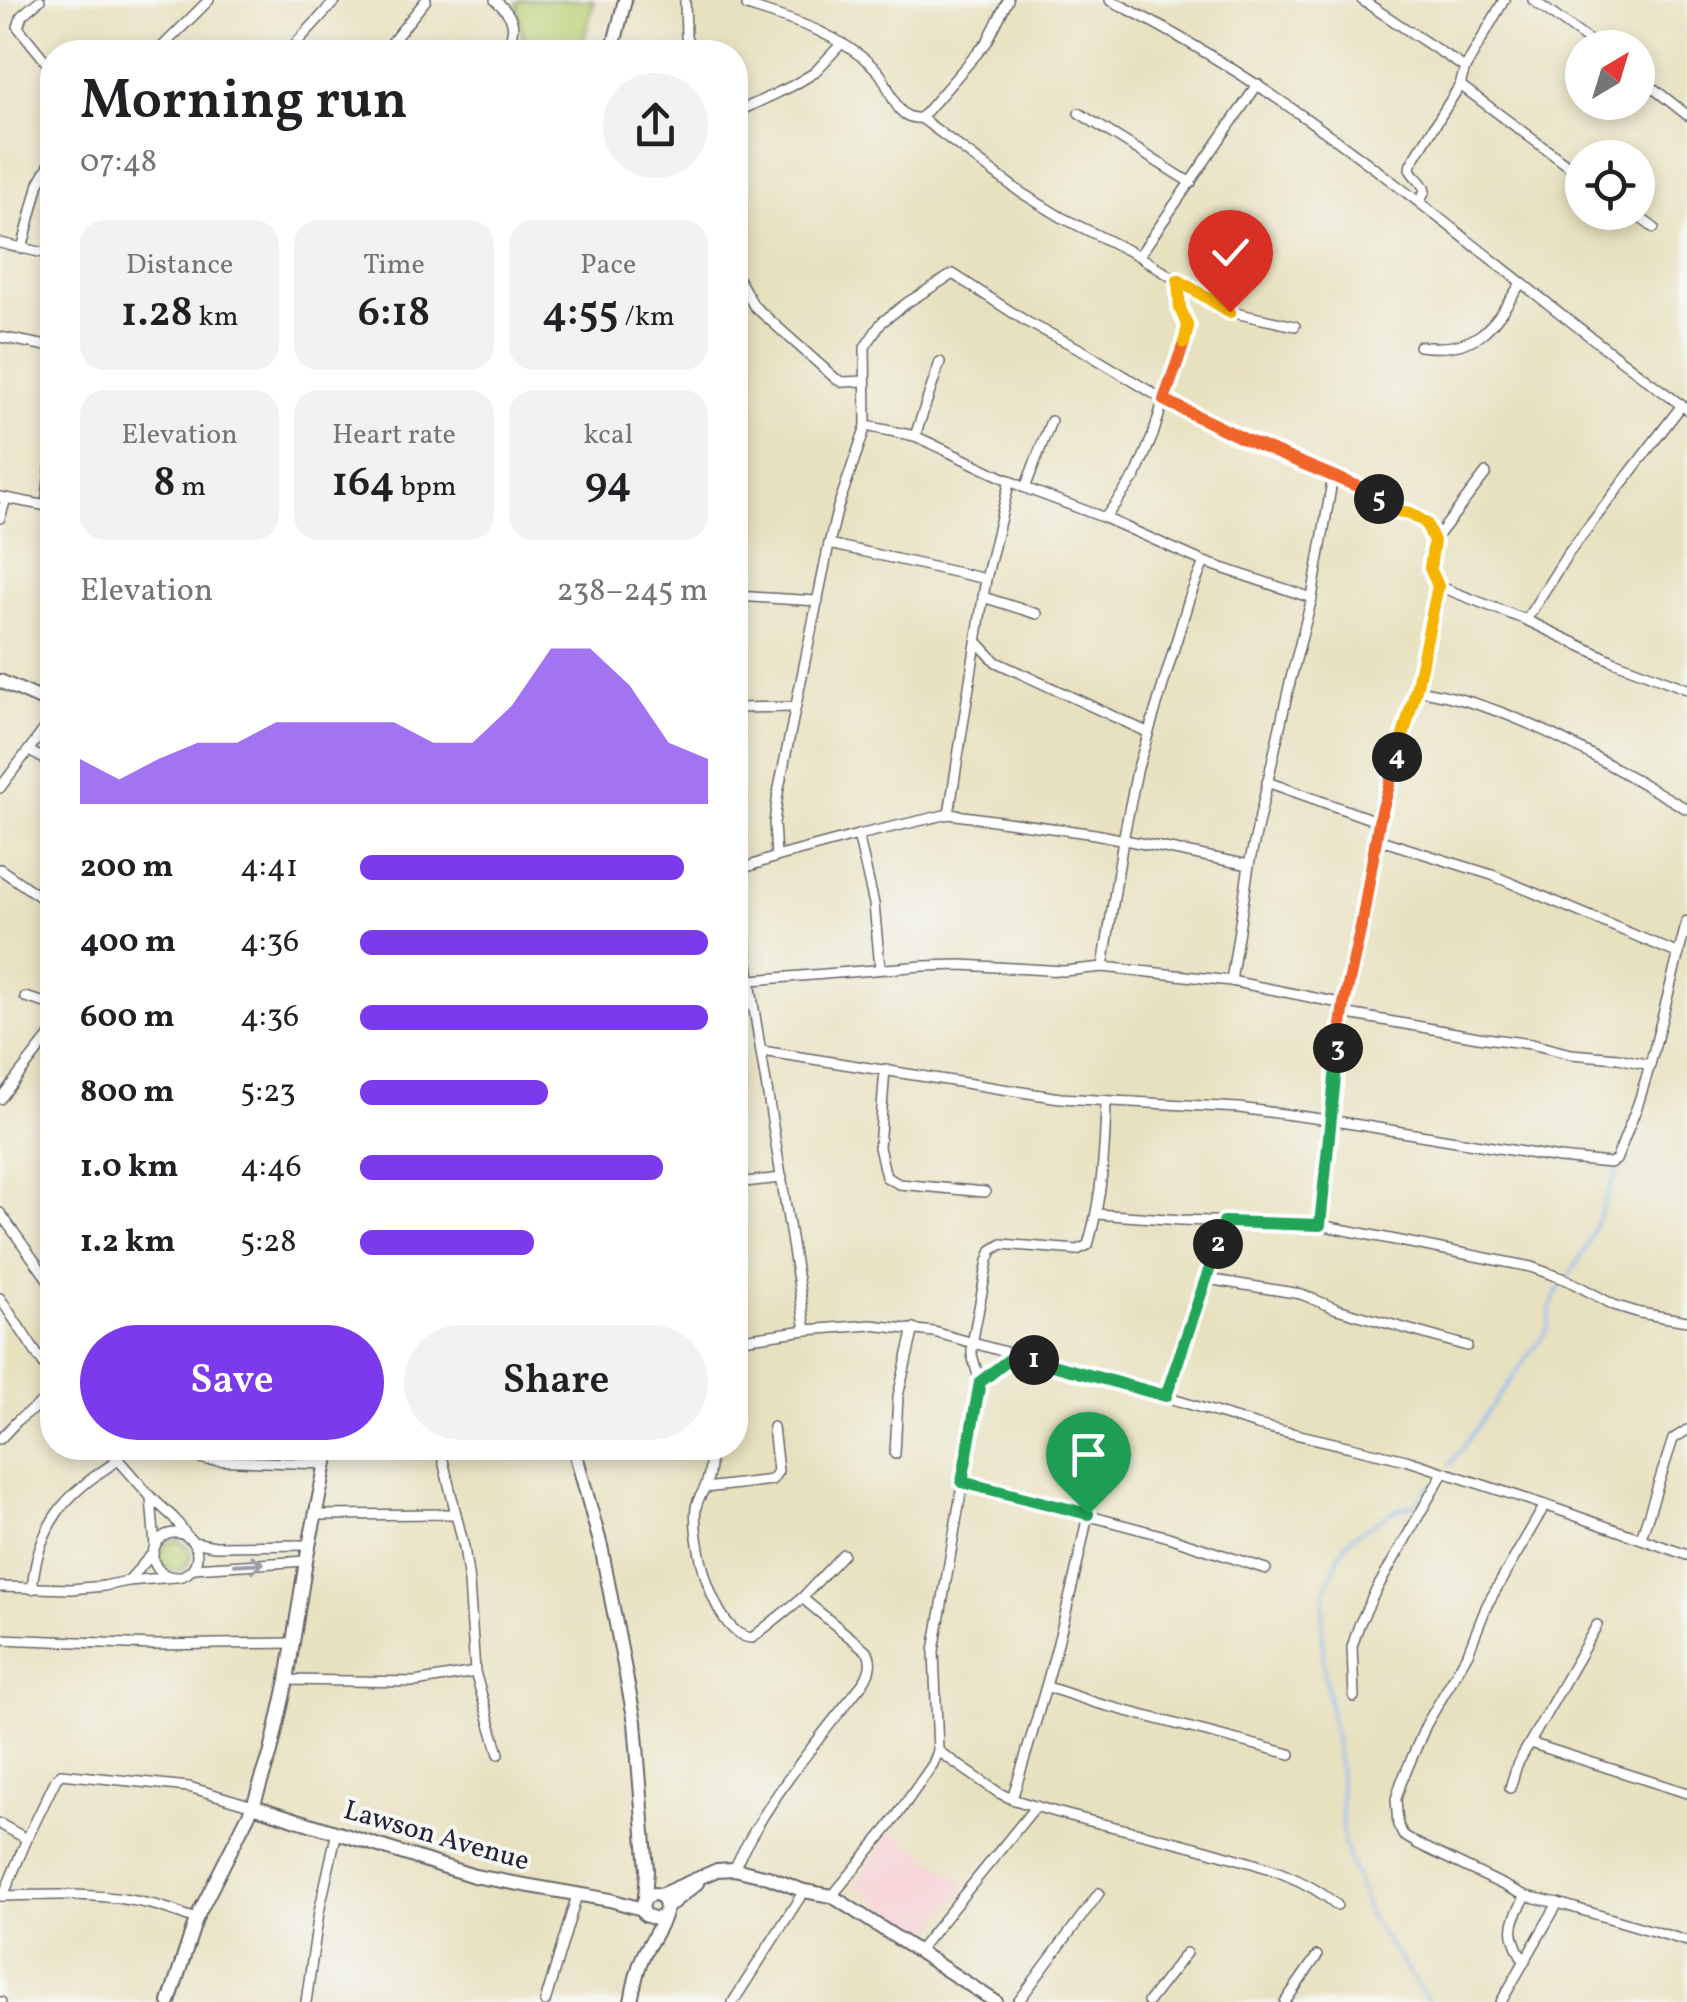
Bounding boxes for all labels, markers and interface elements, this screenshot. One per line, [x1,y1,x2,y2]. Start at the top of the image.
north arrow [1565,30,1655,120]
map controls [1565,30,1655,230]
text: Morning run [80,65,408,141]
button: share [603,73,708,178]
button: locate [1565,140,1655,230]
text: 07:48 [80,141,157,185]
pin [1188,210,1273,313]
icon: check [1203,225,1258,280]
text: Distance [126,246,233,285]
text: Time [363,246,425,285]
text: Pace [580,246,636,285]
text: 1.28 [121,285,193,344]
text: 6:18 [358,285,430,344]
text: 4:55 [542,285,619,344]
text: km [193,298,239,337]
text: /km [619,298,675,337]
text: Elevation [121,416,238,455]
text: Heart rate [332,416,456,455]
text: kcal [583,416,633,455]
text: 8 [153,455,176,514]
text: 164 [331,455,395,514]
text: 94 [585,455,632,514]
text: m [176,468,206,507]
text: bpm [395,468,457,507]
pin: 5 [1354,474,1404,524]
text: 5 [1372,479,1386,518]
text: Elevation [80,570,213,614]
text: 238–245 m [557,570,708,614]
pin: 4 [1372,732,1422,782]
text: 4 [1389,737,1405,776]
text: 200 m [80,846,174,890]
text: 4:41 [240,846,298,890]
text: 400 m [80,921,176,965]
text: 4:36 [240,921,299,965]
text: 600 m [80,996,175,1040]
text: 4:36 [240,996,299,1040]
pin: 3 [1313,1023,1363,1073]
text: 3 [1331,1028,1345,1067]
text: 800 m [80,1071,175,1115]
text: 5:23 [240,1071,296,1115]
text: 1.0 km [80,1146,178,1190]
text: 4:46 [240,1146,302,1190]
pin: 2 [1193,1219,1243,1269]
text: 1.2 km [80,1221,175,1265]
text: 5:28 [240,1221,296,1265]
text: 2 [1211,1224,1225,1263]
button: Save [80,1325,384,1440]
button: Share [404,1325,708,1440]
pin: 1 [1009,1335,1059,1385]
text: 1 [1028,1340,1040,1379]
pin [1046,1412,1131,1515]
icon: arrive [1061,1427,1116,1482]
one-way arrow [233,1554,265,1573]
street label: Lawson Avenue [339,1791,534,1882]

